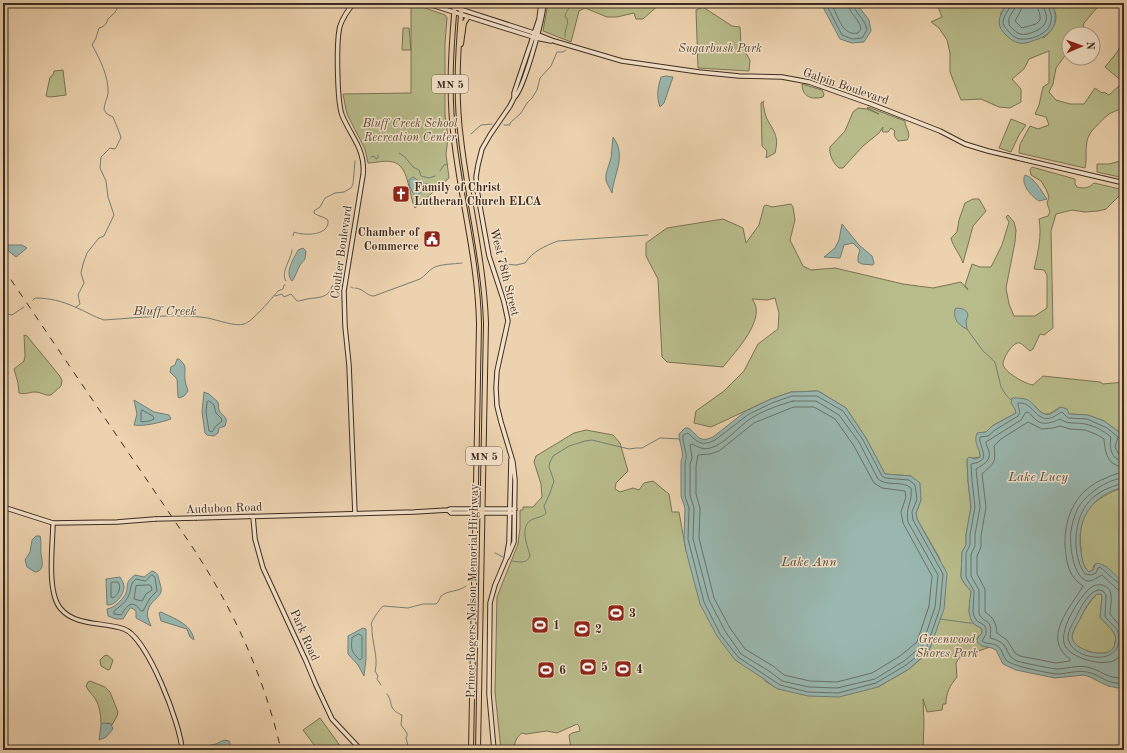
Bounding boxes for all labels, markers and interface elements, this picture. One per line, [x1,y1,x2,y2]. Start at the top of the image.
north arrow [1061,26,1101,66]
text: N [1084,41,1095,51]
park label: Sugarbush Park [678,43,762,55]
street label: Galpin Boulevard [801,67,890,107]
road number: MN 5 [432,75,468,93]
park label: Bluff Creek School Recreation Center [361,118,458,144]
place label: Family of Christ Lutheran Church ELCA [414,182,542,208]
church icon: Family of Christ Lutheran Church ELCA [391,184,411,204]
street label: Coulter Boulevard [329,205,354,300]
place label: Chamber of Commerce [358,227,420,253]
street label: West 78th Street [487,227,521,317]
public building icon: Chamber of Commerce [422,229,442,249]
water label: Bluff Creek [132,305,197,318]
road number: MN 5 [466,447,502,465]
water label: Lake Lucy [1007,471,1068,484]
street label: Prince Rogers Nelson Memorial Highway [465,483,481,698]
street label: Audubon Road [185,502,263,516]
water label: Lake Ann [780,556,837,569]
sports icon: 3 [606,603,626,623]
street label: Park Road [287,608,321,663]
place label: 3 [629,608,636,620]
sports icon: 1 [530,615,550,635]
sports icon: 2 [572,619,592,639]
place label: 1 [553,620,560,632]
place label: 2 [595,624,602,636]
park label: Greenwood Shores Park [916,634,978,660]
sports icon: 5 [578,657,598,677]
sports icon: 4 [613,659,633,679]
sports icon: 6 [536,660,556,680]
place label: 5 [601,661,608,674]
place label: 4 [636,664,643,676]
place label: 6 [559,665,566,677]

